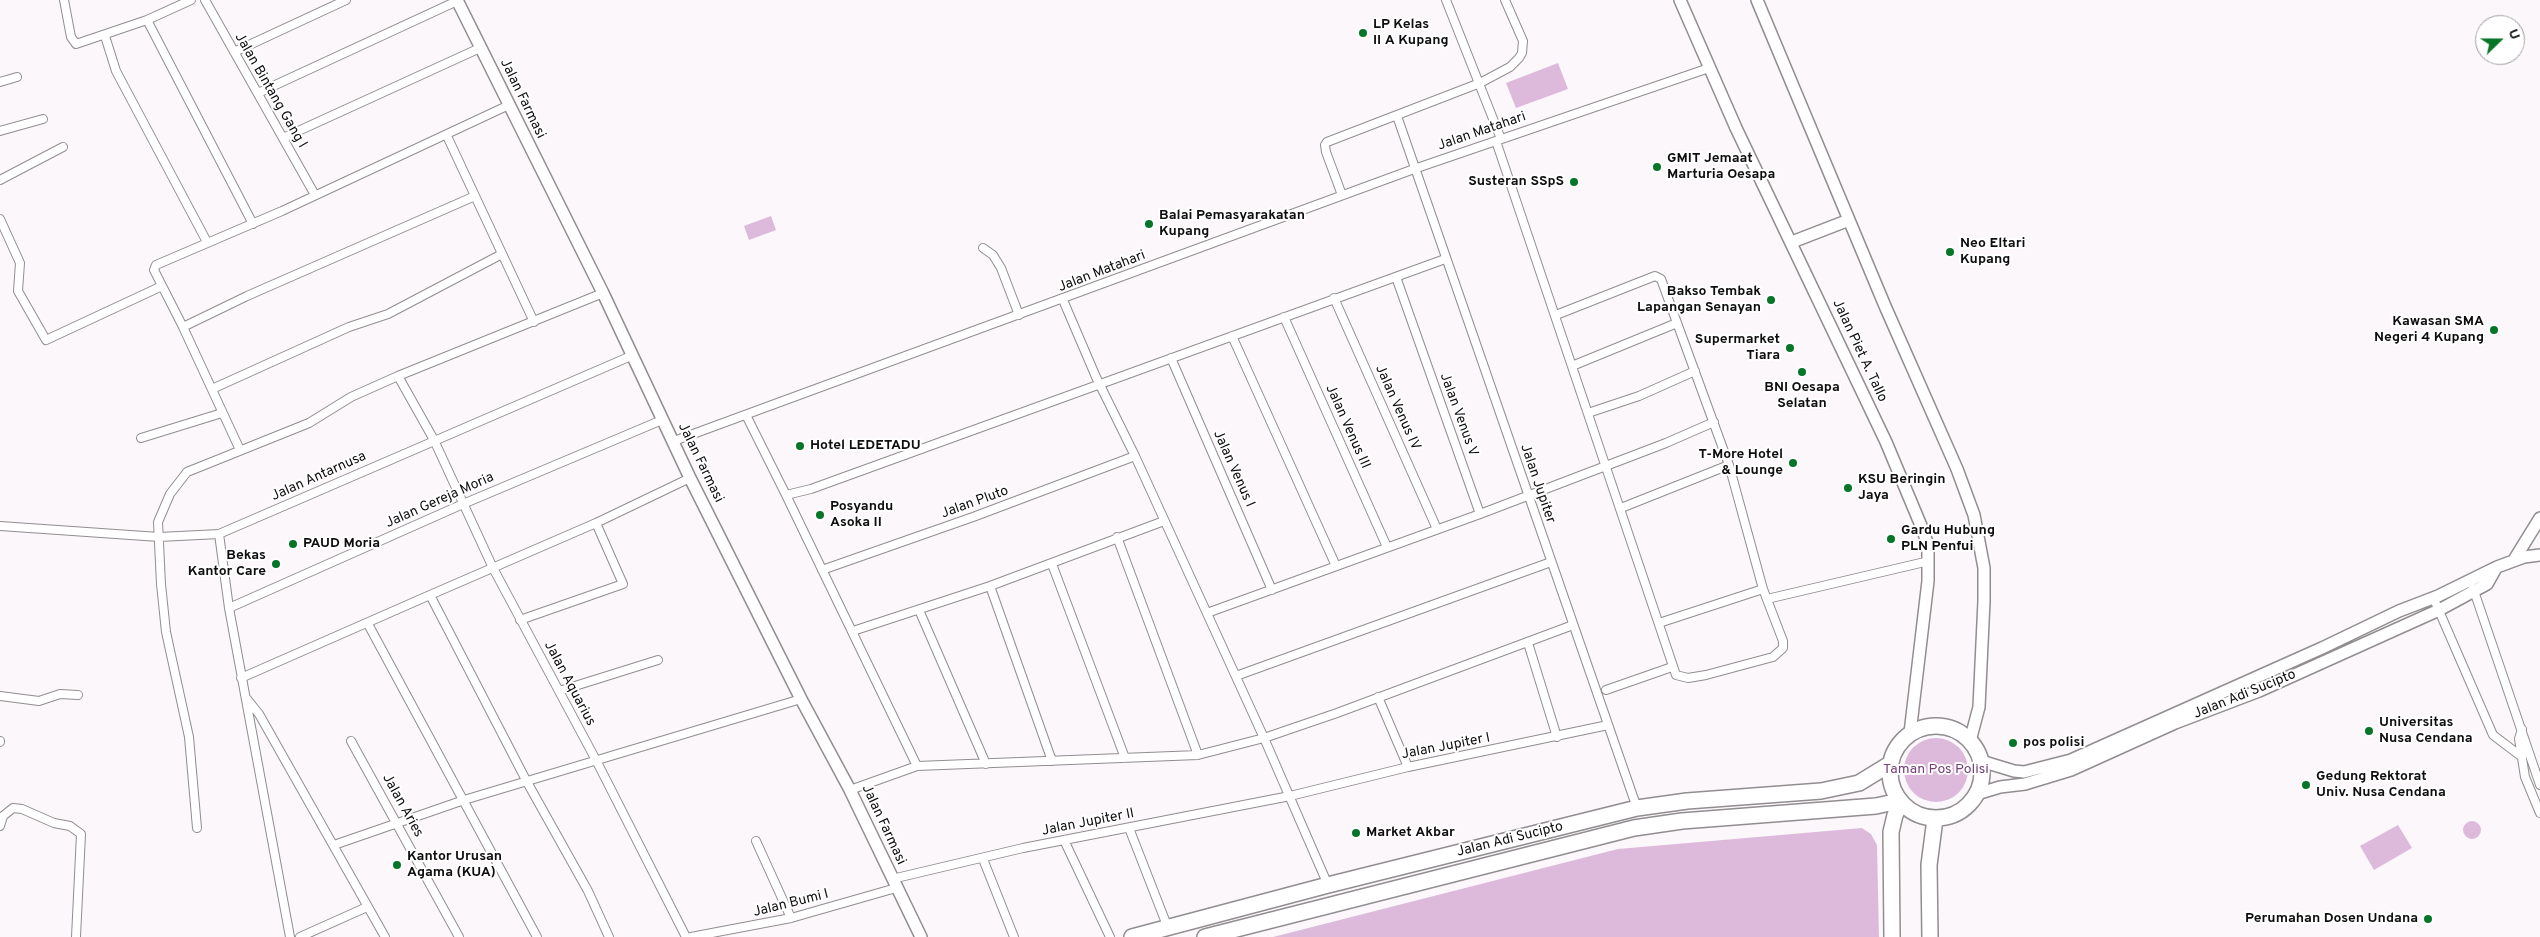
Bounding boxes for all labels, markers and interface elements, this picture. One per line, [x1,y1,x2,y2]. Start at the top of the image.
north arrow [2475,15,2525,65]
place label: LP Kelas II A Kupang [1373,17,1449,49]
marker: LP Kelas II A Kupang [1357,27,1369,39]
text: U [2504,27,2523,42]
street label: Jalan Bintang Gang I [230,30,310,152]
street label: Jalan Farmasi [495,56,549,142]
street label: Jalan Matahari [1436,109,1528,155]
place label: GMIT Jemaat Marturia Oesapa [1667,151,1775,184]
marker: GMIT Jemaat Marturia Oesapa [1651,161,1663,173]
place label: Susteran SSpS [1468,174,1564,190]
marker: Susteran SSpS [1568,176,1580,188]
place label: Balai Pemasyarakatan Kupang [1159,208,1305,240]
marker: Balai Pemasyarakatan Kupang [1143,218,1155,230]
place label: Neo Eltari Kupang [1960,236,2025,268]
marker: Neo Eltari Kupang [1944,246,1956,258]
street label: Jalan Matahari [1056,248,1148,296]
place label: Bakso Tembak Lapangan Senayan [1637,284,1761,316]
marker: Bakso Tembak Lapangan Senayan [1765,294,1777,306]
street label: Jalan Piet A. Tallo [1828,297,1890,405]
place label: Kawasan SMA Negeri 4 Kupang [2374,314,2484,347]
marker: Kawasan SMA Negeri 4 Kupang [2488,324,2500,336]
place label: Supermarket Tiara [1695,332,1780,364]
marker: Supermarket Tiara [1784,342,1796,354]
street label: Jalan Venus IV [1371,363,1423,453]
marker: BNI Oesapa Selatan [1796,366,1808,378]
street label: Jalan Venus V [1435,371,1481,459]
place label: BNI Oesapa Selatan [1764,380,1840,412]
street label: Jalan Venus III [1321,382,1373,472]
street label: Jalan Farmasi [673,420,727,506]
street label: Jalan Venus I [1209,428,1257,510]
place label: Hotel LEDETADU [810,438,921,454]
marker: Hotel LEDETADU [794,440,806,452]
street label: Jalan Jupiter [1516,442,1558,526]
place label: T-More Hotel & Lounge [1698,447,1783,480]
street label: Jalan Antarnusa [269,449,369,505]
marker: T-More Hotel & Lounge [1787,457,1799,469]
street label: Jalan Gereja Moria [383,470,497,532]
place label: KSU Beringin Jaya [1858,472,1946,504]
marker: KSU Beringin Jaya [1842,482,1854,494]
street label: Jalan Pluto [939,483,1011,523]
place label: Posyandu Asoka II [830,499,893,532]
marker: Posyandu Asoka II [814,509,826,521]
place label: Gardu Hubung PLN Penfui [1901,523,1995,556]
marker: Gardu Hubung PLN Penfui [1885,533,1897,545]
place label: PAUD Moria [303,536,380,552]
marker: PAUD Moria [287,538,299,550]
place label: Bekas Kantor Care [188,548,266,580]
marker: Bekas Kantor Care [270,558,282,570]
street label: Jalan Aquarius [540,639,598,729]
street label: Jalan Adi Sucipto [2191,667,2299,723]
place label: Universitas Nusa Cendana [2379,715,2473,748]
marker: Universitas Nusa Cendana [2363,725,2375,737]
street label: Jalan Jupiter I [1400,730,1492,764]
place label: pos polisi [2023,735,2084,751]
marker: pos polisi [2007,737,2019,749]
park label: Taman Pos Polisi [1883,762,1989,778]
place label: Gedung Rektorat Univ. Nusa Cendana [2316,769,2446,802]
street label: Jalan Aries [378,771,426,841]
marker: Gedung Rektorat Univ. Nusa Cendana [2300,779,2312,791]
street label: Jalan Farmasi [857,782,909,868]
street label: Jalan Jupiter II [1040,806,1136,840]
street label: Jalan Adi Sucipto [1455,819,1565,861]
place label: Market Akbar [1366,825,1455,841]
marker: Market Akbar [1350,827,1362,839]
place label: Kantor Urusan Agama (KUA) [407,849,502,882]
marker: Kantor Urusan Agama (KUA) [391,859,403,871]
street label: Jalan Bumi I [752,887,830,921]
place label: Perumahan Dosen Undana [2245,911,2418,927]
marker: Perumahan Dosen Undana [2422,913,2434,925]

